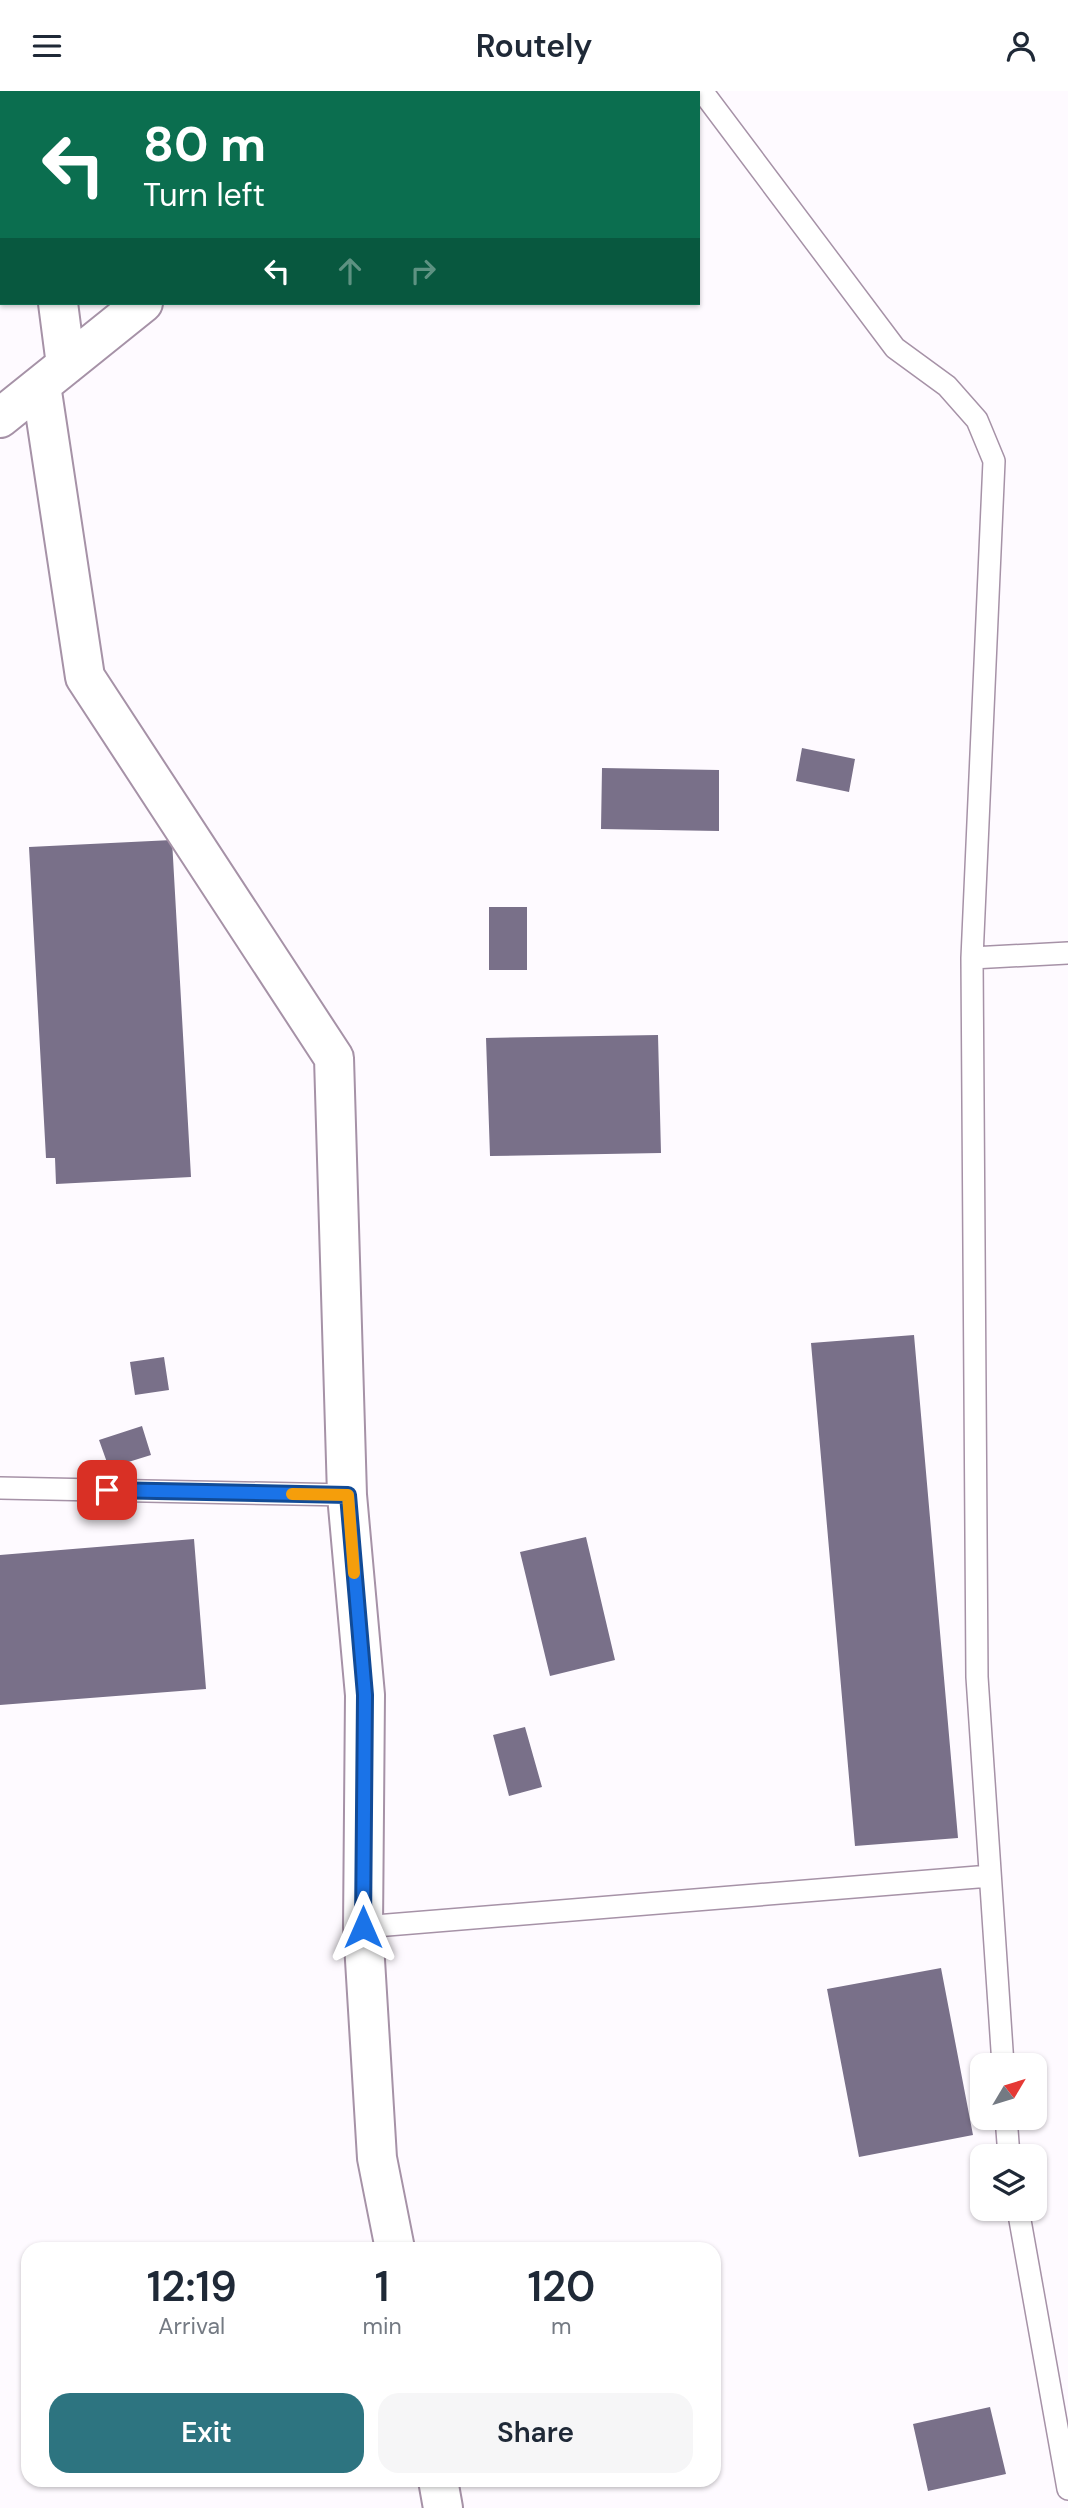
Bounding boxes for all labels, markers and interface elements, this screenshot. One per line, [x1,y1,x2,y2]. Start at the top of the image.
text: Routely [476,25,592,67]
icon: menu [28,27,66,65]
icon: person [1002,27,1040,65]
text: 80 m [143,112,266,176]
icon: left [28,119,119,210]
text: Turn left [143,174,265,216]
icon: left [258,252,296,290]
icon: ahead [331,252,369,290]
icon: right [404,252,442,290]
pin [77,1460,137,1520]
icon: arrive [88,1471,126,1509]
position arrow [326,1890,400,1964]
north arrow [970,2053,1046,2130]
map controls [970,2053,1047,2221]
button: layers [970,2144,1047,2221]
text: 12:19 [147,2259,237,2314]
text: 1 [375,2259,389,2314]
text: 120 [527,2259,595,2314]
text: Arrival [158,2311,225,2341]
text: min [362,2311,402,2341]
text: m [551,2311,572,2341]
button: Exit [49,2393,364,2473]
button: Share [378,2393,693,2473]

